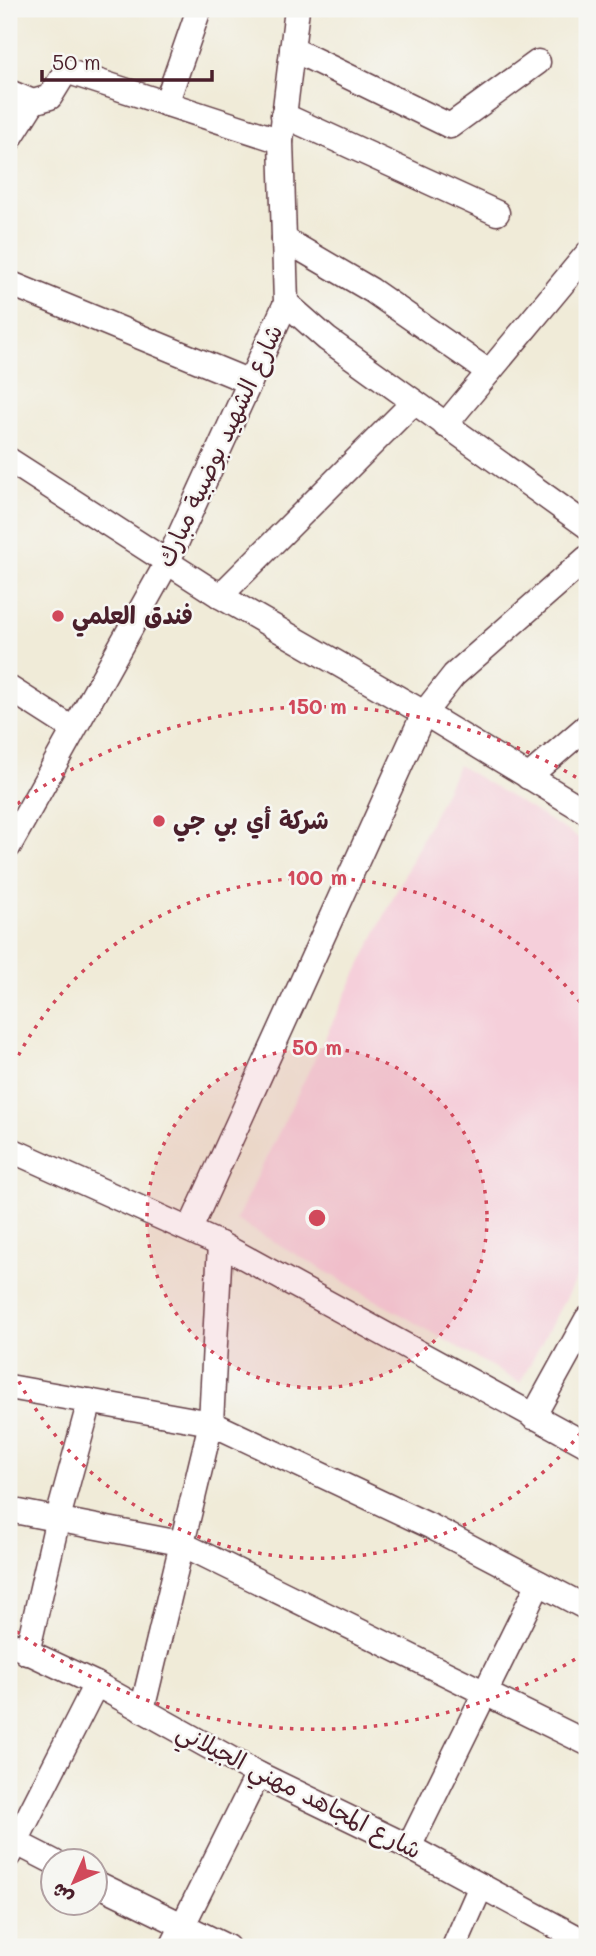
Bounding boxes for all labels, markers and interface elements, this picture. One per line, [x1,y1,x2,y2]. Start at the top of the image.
scale bar [42,38,212,82]
text: 50 m [52,48,101,75]
street label: شارع الشهيد بوضبية مبارك [149,319,291,573]
place label: فندق العلمي [72,599,193,637]
marker: فندق العلمي [50,608,66,624]
text: 150 m [287,692,347,719]
place label: شركة أي بي جي [173,804,329,842]
marker: شركة أي بي جي [151,813,167,829]
text: 100 m [287,863,347,890]
text: 50 m [292,1033,342,1060]
centre of rings [305,1206,329,1230]
street label: شارع المجاهد مهني الجيلاني [169,1714,427,1871]
north arrow [38,1848,108,1918]
text: ش [45,1878,78,1911]

